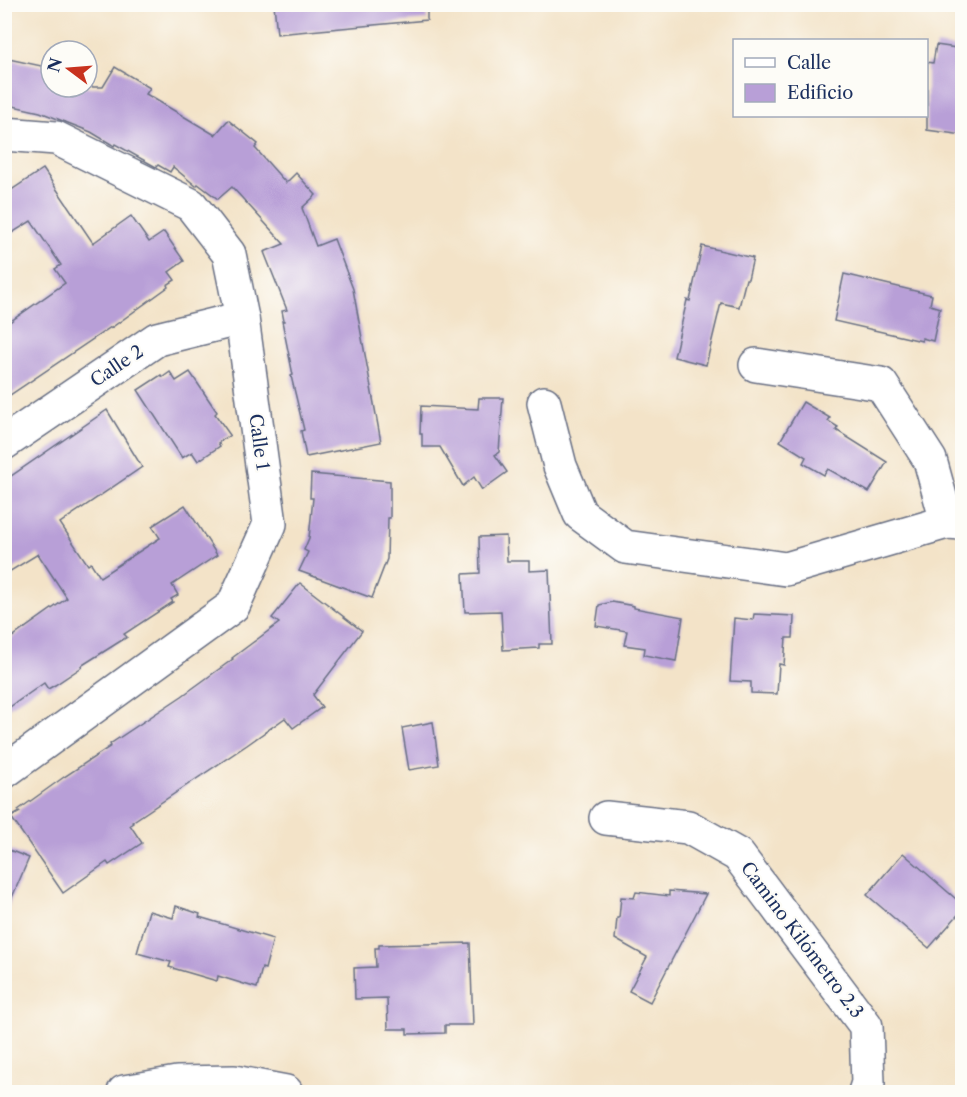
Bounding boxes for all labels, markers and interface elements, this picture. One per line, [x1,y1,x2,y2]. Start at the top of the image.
north arrow [39,39,99,99]
legend [733,39,928,117]
text: Calle [787,52,831,74]
text: N [43,55,66,74]
text: Edificio [787,82,853,104]
street label: Calle 2 [86,340,148,392]
street label: Calle 1 [244,412,274,472]
street label: Camino Kilómetro 2.3 [736,858,868,1022]

